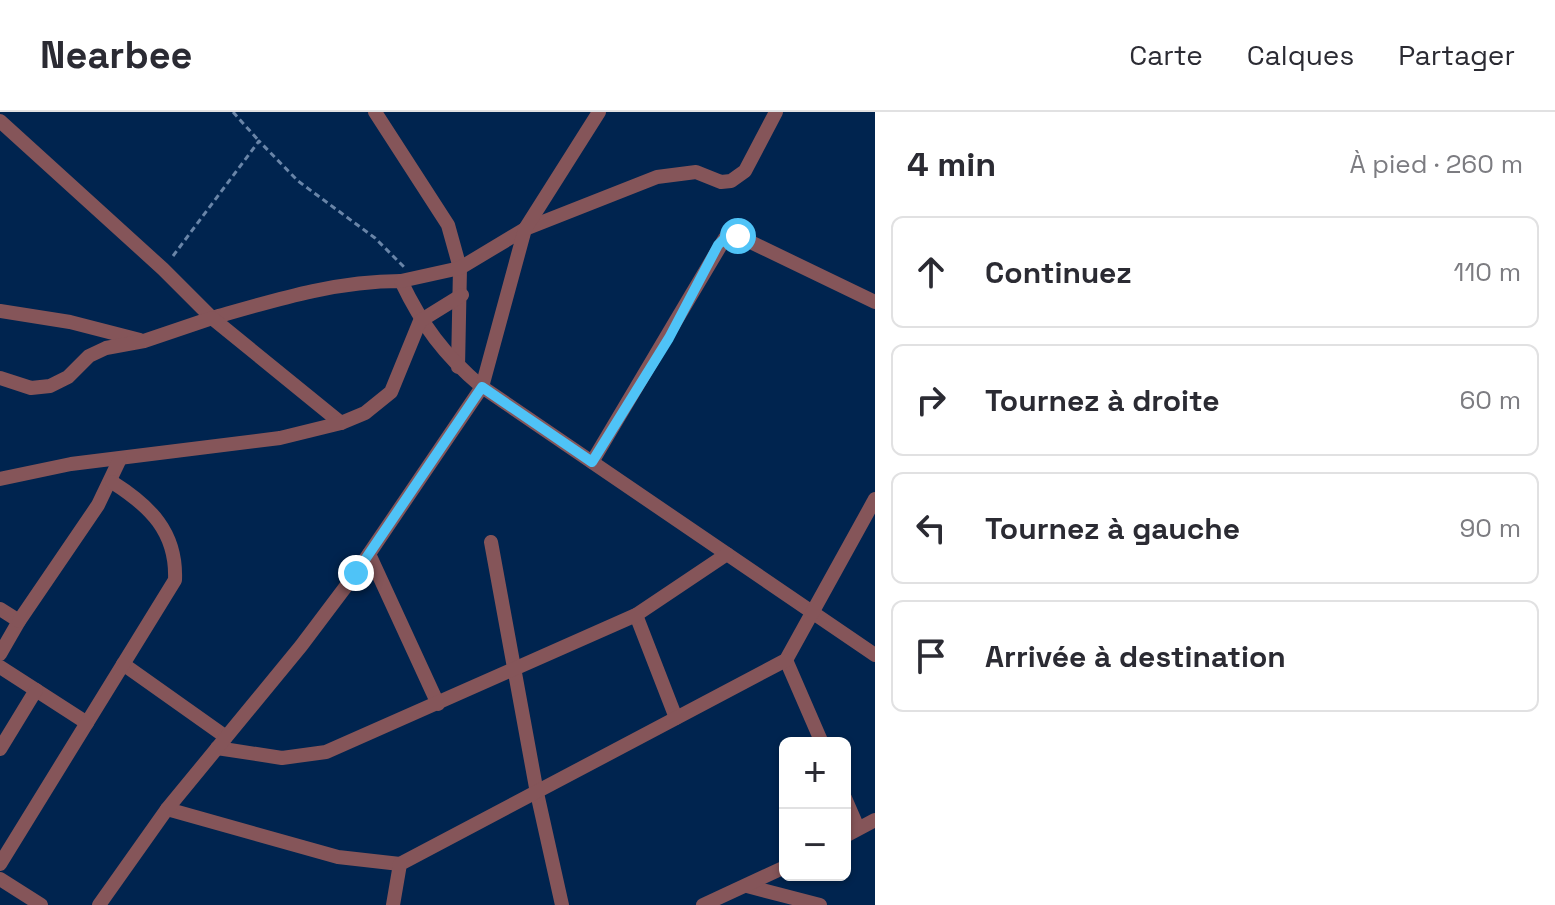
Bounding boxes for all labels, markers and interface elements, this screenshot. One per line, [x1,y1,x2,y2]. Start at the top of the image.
text: Nearbee [40,31,193,79]
text: Carte [1129,37,1203,73]
text: Calques [1247,37,1354,73]
text: Partager [1398,37,1515,73]
text: 4 min [907,143,996,186]
text: À pied · 260 m [1350,147,1523,181]
route start [720,218,756,254]
icon: ahead [909,250,953,294]
text: Continuez [985,253,1132,292]
text: 110 m [1454,255,1521,289]
icon: right [909,378,953,422]
text: Tournez à droite [985,381,1219,420]
text: 60 m [1459,383,1521,417]
icon: left [909,506,953,550]
text: Tournez à gauche [985,509,1240,548]
text: 90 m [1459,511,1521,545]
route end [338,555,374,591]
icon: arrive [909,634,953,678]
text: Arrivée à destination [985,637,1286,676]
map controls [779,737,851,881]
button: + [779,737,851,809]
button: − [779,809,851,881]

